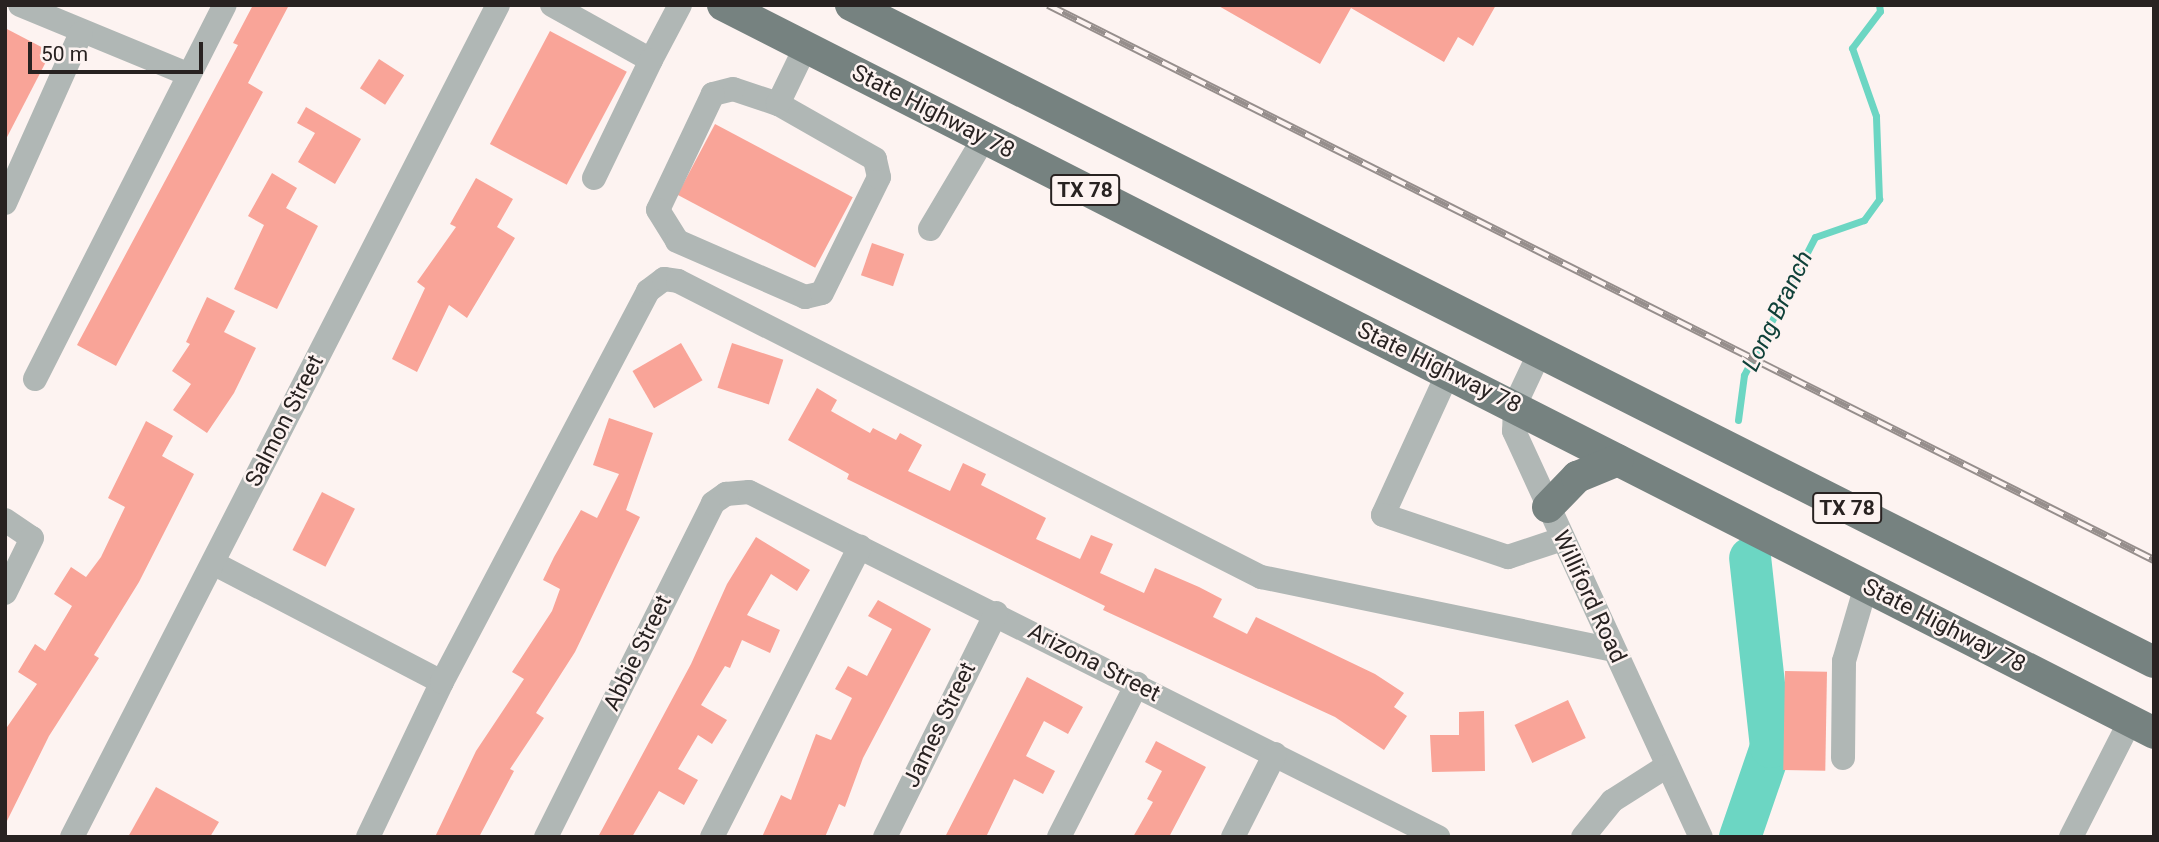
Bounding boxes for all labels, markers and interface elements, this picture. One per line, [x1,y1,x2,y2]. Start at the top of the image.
scale bar [32,28,206,72]
text: 50 m [41,42,88,66]
street label: State Highway 78 [847,59,1019,165]
road number: TX 78 [1050,172,1120,208]
water label: Long Branch [1737,246,1819,376]
street label: State Highway 78 [1353,316,1525,420]
street label: Salmon Street [240,351,330,491]
road number: TX 78 [1812,490,1882,526]
street label: Williford Road [1546,526,1632,668]
street label: State Highway 78 [1858,573,2030,679]
street label: Abbie Street [598,591,678,715]
street label: Arizona Street [1023,618,1165,708]
street label: James Street [898,658,982,792]

